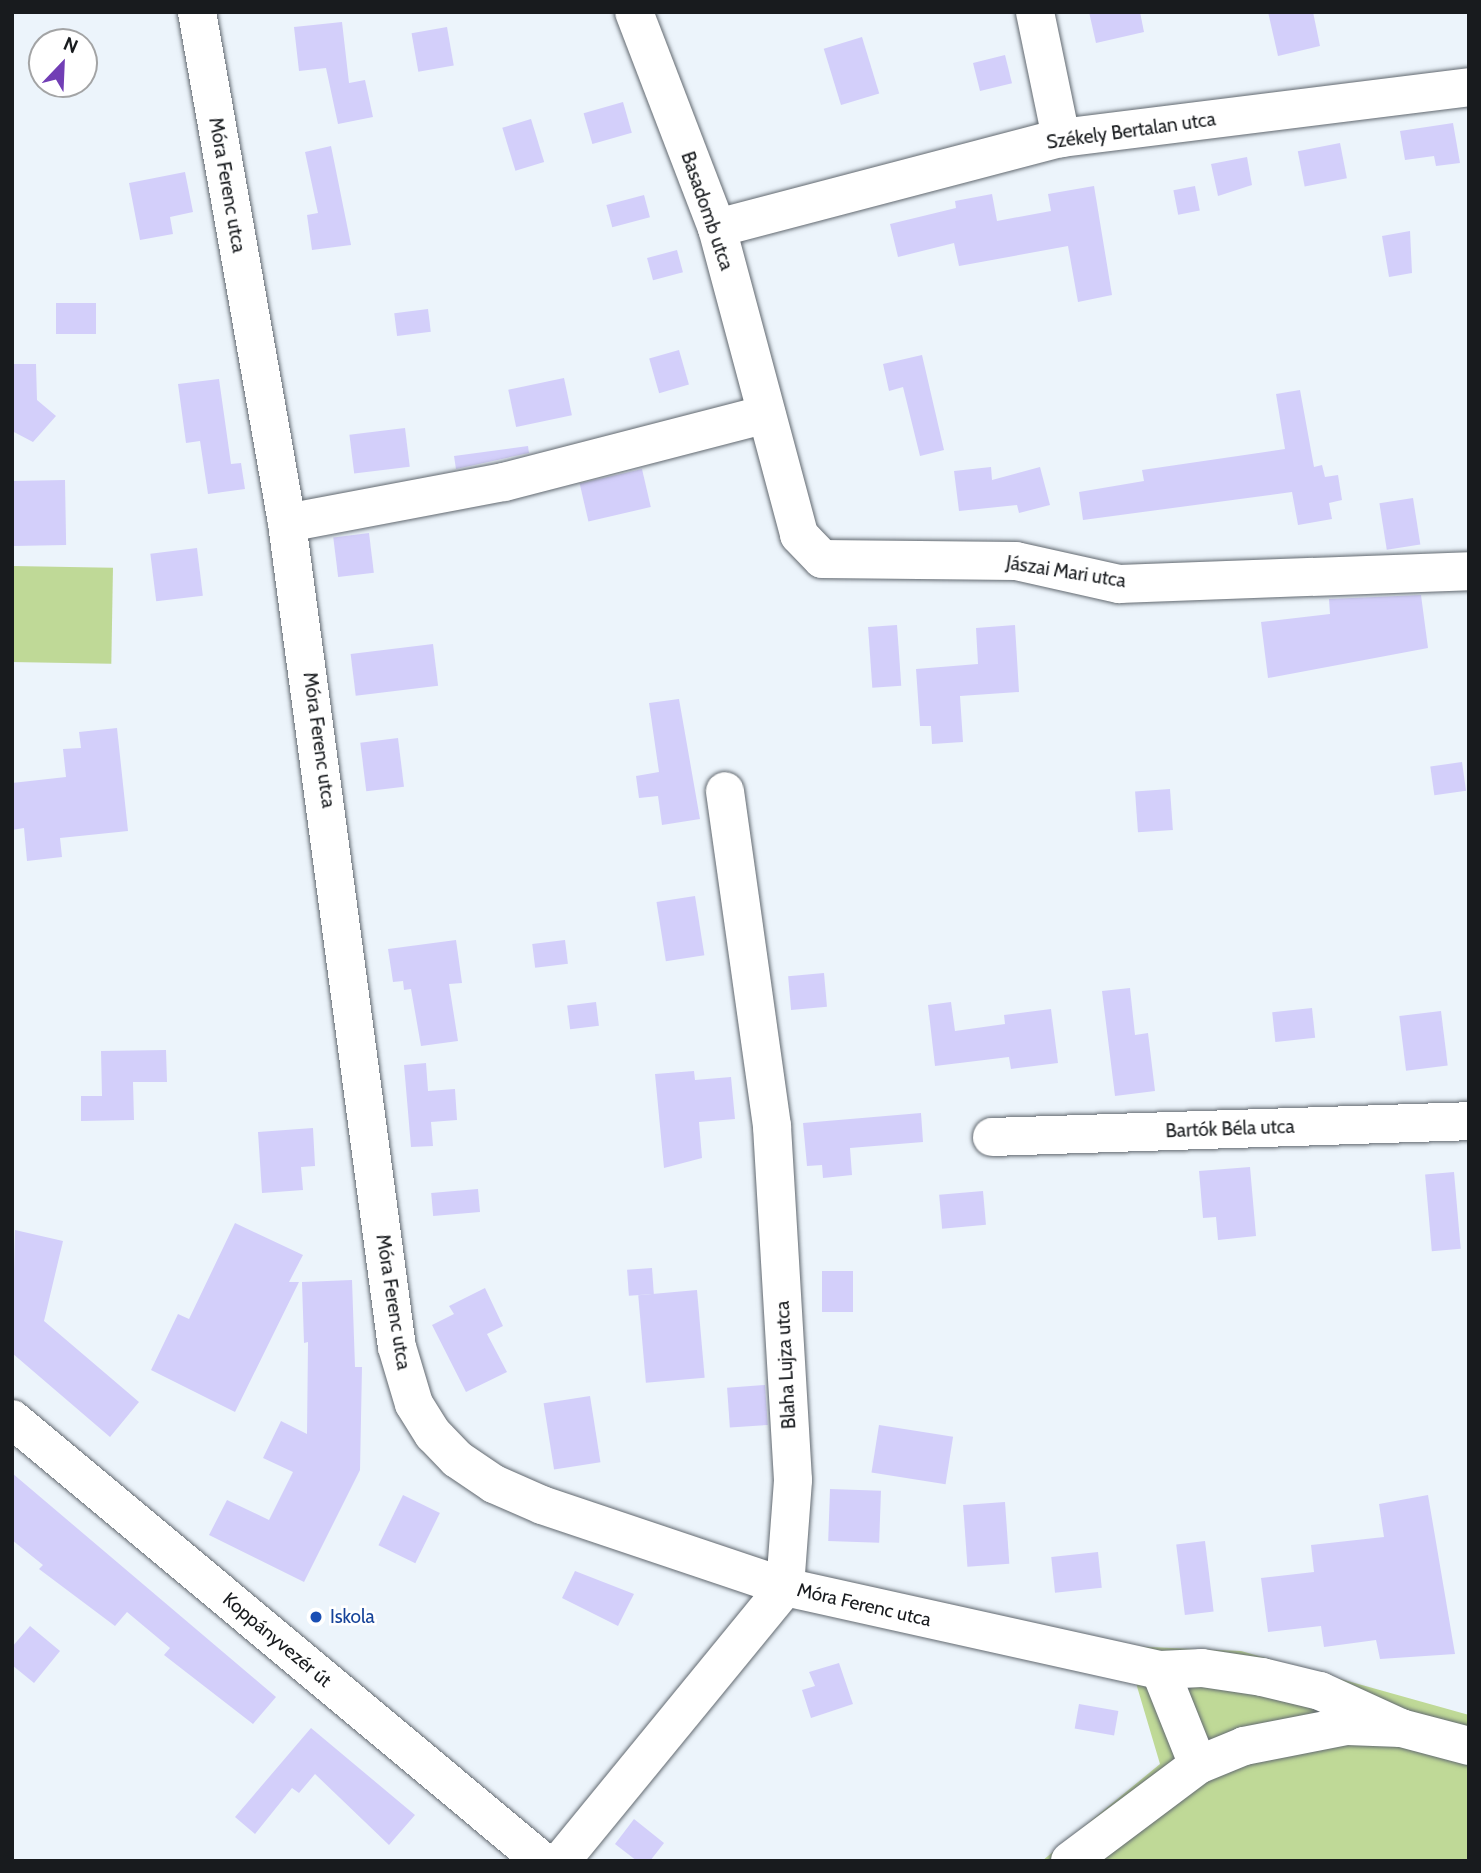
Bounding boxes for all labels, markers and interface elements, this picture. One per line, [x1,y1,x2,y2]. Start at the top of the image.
north arrow [28,28,98,98]
text: N [60,32,81,58]
street label: Székely Bertalan utca [1045,108,1217,154]
street label: Móra Ferenc utca [204,116,250,254]
street label: Basadomb utca [676,149,738,273]
street label: Jászai Mari utca [1005,551,1127,593]
street label: Móra Ferenc utca [298,671,340,809]
street label: Bartók Béla utca [1165,1115,1295,1143]
street label: Móra Ferenc utca [371,1233,415,1371]
street label: Blaha Lujza utca [771,1300,801,1430]
street label: Móra Ferenc utca [795,1579,933,1631]
street label: Koppányvezér út [218,1588,336,1692]
place label: Iskola [330,1606,375,1628]
marker: Iskola [308,1609,324,1625]

